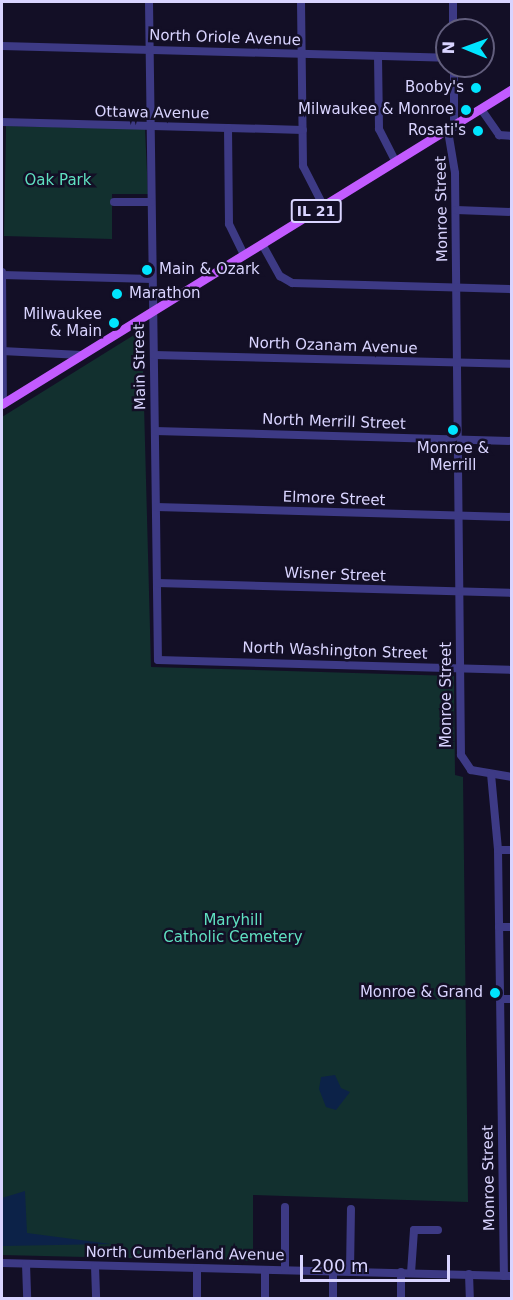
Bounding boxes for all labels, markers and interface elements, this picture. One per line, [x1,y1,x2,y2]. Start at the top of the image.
north arrow [435,18,495,78]
street label: North Oriole Avenue [149,26,301,50]
text: N [439,41,458,55]
place label: Booby's [405,79,464,97]
marker: Booby's [469,81,483,95]
place label: Milwaukee & Monroe [298,101,454,119]
street label: Ottawa Avenue [94,103,210,123]
marker: Milwaukee & Monroe [459,103,473,117]
place label: Rosati's [408,122,466,140]
marker: Rosati's [471,124,485,138]
street label: Monroe Street [432,156,452,262]
park label: Oak Park [25,172,91,190]
road number: IL 21 [290,200,342,222]
place label: Main & Ozark [159,261,260,279]
marker: Main & Ozark [140,263,154,277]
place label: Marathon [129,285,201,303]
marker: Marathon [110,287,124,301]
place label: Milwaukee & Main [23,305,102,340]
marker: Milwaukee & Main [107,316,121,330]
street label: Main Street [130,324,150,410]
street label: North Ozanam Avenue [248,334,418,358]
street label: North Merrill Street [262,410,406,434]
marker: Monroe & Merrill [446,423,460,437]
place label: Monroe & Merrill [417,439,489,474]
street label: Elmore Street [282,488,386,510]
street label: Wisner Street [284,564,386,586]
street label: North Washington Street [242,639,428,663]
street label: Monroe Street [438,642,456,748]
park label: Maryhill Catholic Cemetery [163,911,303,946]
place label: Monroe & Grand [360,984,483,1002]
marker: Monroe & Grand [488,986,502,1000]
street label: Monroe Street [479,1125,499,1231]
street label: North Cumberland Avenue [85,1243,285,1265]
scale bar [303,1243,453,1281]
text: 200 m [311,1255,369,1276]

